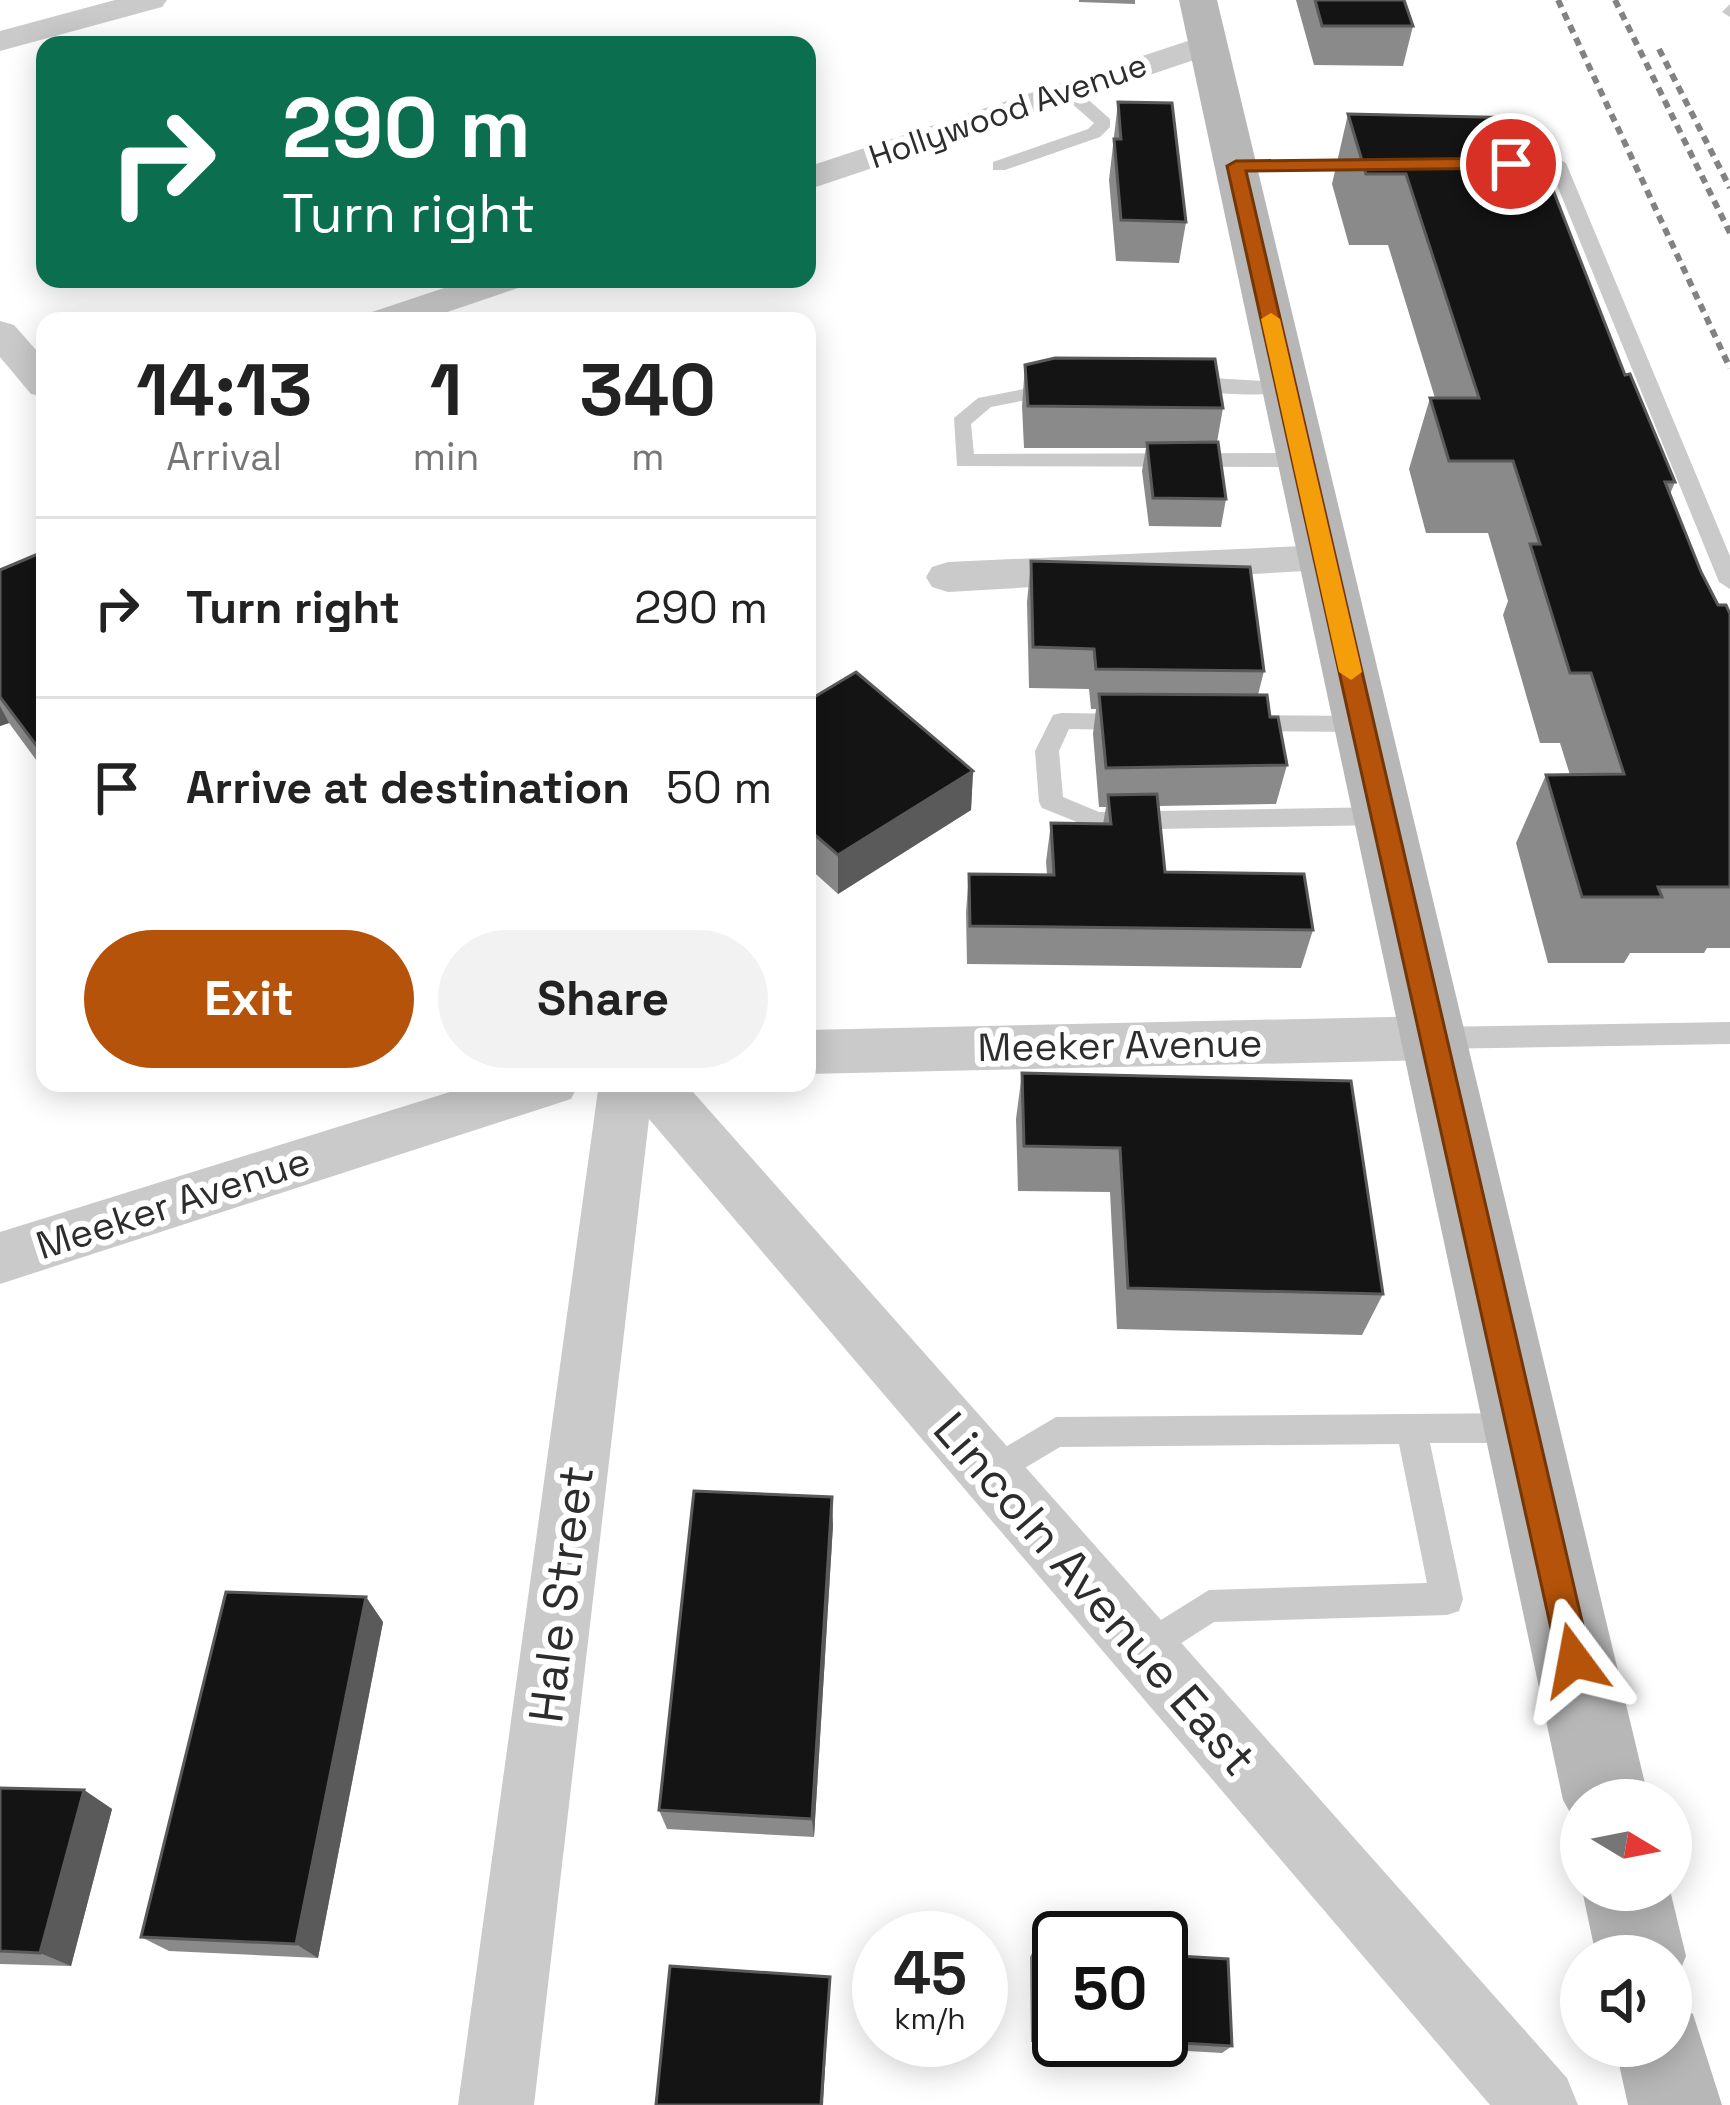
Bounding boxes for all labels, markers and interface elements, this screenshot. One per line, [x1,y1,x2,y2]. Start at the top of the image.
street label: Hollywood Avenue [864,44,1152,178]
text: 290 m [282,74,531,182]
icon: right [84,84,240,240]
pin [1460,113,1562,215]
icon: arrive [1478,131,1544,197]
text: Turn right [282,179,535,248]
text: 14:13 [136,344,312,436]
text: 1 [430,344,462,436]
text: 340 [580,344,716,436]
text: Arrival [166,432,282,481]
text: min [412,432,479,481]
text: m [631,432,665,481]
icon: right [84,575,150,641]
text: Turn right [186,579,400,636]
text: 290 m [634,579,768,636]
icon: arrive [84,755,150,821]
text: Arrive at destination [186,759,630,816]
text: 50 m [666,759,772,816]
button: Exit [84,930,414,1068]
button: Share [438,930,768,1068]
street label: Meeker Avenue [977,1018,1263,1072]
street label: Meeker Avenue [30,1136,316,1270]
street label: Lincoln Avenue East [921,1400,1269,1788]
street label: Hale Street [515,1462,607,1726]
position arrow [1511,1597,1637,1723]
north arrow [1560,1779,1692,1911]
map controls [1560,1779,1692,2067]
speed limit sign: 50 [1032,1911,1188,2067]
text: 45 [893,1935,967,2012]
button: sound [1560,1935,1692,2067]
text: km/h [894,1999,966,2038]

